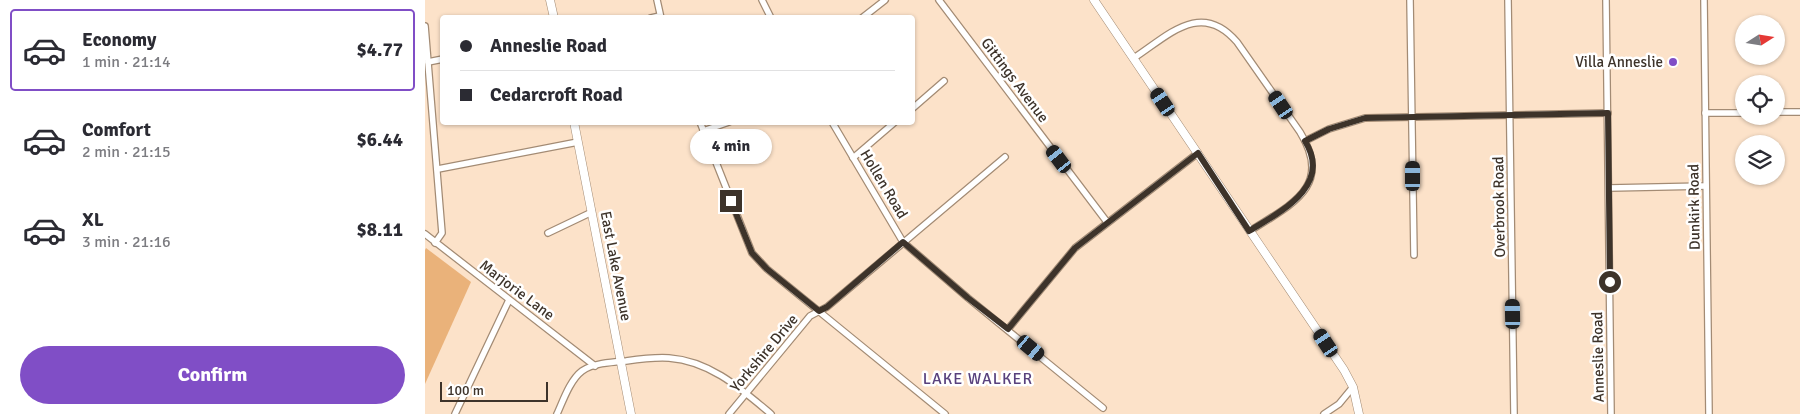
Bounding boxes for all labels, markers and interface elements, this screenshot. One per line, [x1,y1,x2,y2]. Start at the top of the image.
north arrow [1735,15,1785,65]
map controls [1735,15,1785,185]
icon: car [22,28,67,73]
text: Economy [82,28,156,52]
text: Anneslie Road [490,34,607,58]
street label: Gittings Avenue [977,34,1053,126]
text: $4.77 [357,38,403,62]
text: 1 min · 21:14 [82,52,171,72]
place label: Villa Anneslie [1575,53,1663,71]
marker: Villa Anneslie [1667,56,1679,68]
button: locate [1735,75,1785,125]
text: Cedarcroft Road [490,83,623,107]
car [1148,85,1177,119]
car [1266,88,1295,122]
icon: car [22,118,67,163]
text: Comfort [82,118,151,142]
text: $6.44 [357,128,403,152]
callout: 4 min [690,128,772,164]
button: layers [1735,135,1785,185]
text: 4 min [712,136,750,156]
text: 2 min · 21:15 [82,142,171,162]
car [1043,143,1074,175]
street label: Hollen Road [856,146,912,222]
street label: Overbrook Road [1489,156,1509,258]
car [1405,161,1420,191]
street label: Dunkirk Road [1684,164,1704,250]
route end [720,190,742,212]
icon: car [22,208,67,253]
text: XL [82,208,104,232]
street label: East Lake Avenue [597,210,635,322]
text: $8.11 [357,218,403,242]
text: 3 min · 21:16 [82,232,171,252]
street label: Marjorie Lane [476,256,558,324]
route start [1599,271,1621,293]
car [1505,299,1520,329]
street label: Yorkshire Drive [726,310,802,396]
street label: Anneslie Road [1588,311,1608,403]
car [1311,326,1340,360]
car [1014,333,1047,363]
button: Confirm [20,346,405,404]
district label: LAKE WALKER [923,369,1033,389]
scale bar [440,379,547,402]
text: 100 m [447,382,484,399]

